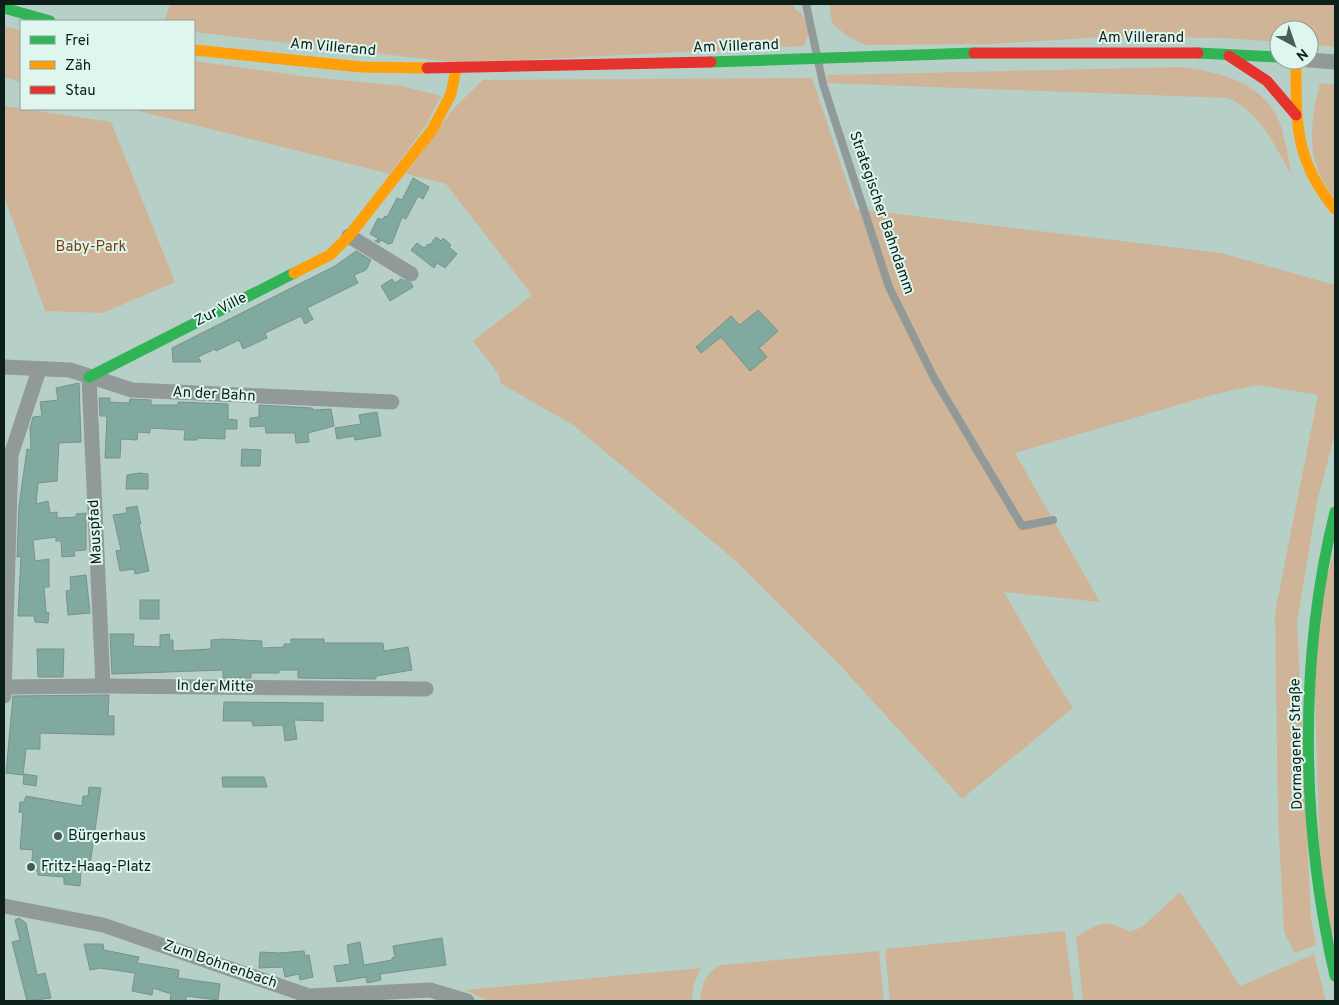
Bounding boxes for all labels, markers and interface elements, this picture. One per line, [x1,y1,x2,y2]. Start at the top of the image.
legend [20,20,195,110]
north arrow [1269,20,1319,70]
street label: Am Villerand [1098,29,1184,48]
text: Frei [65,32,90,51]
street label: Am Villerand [289,35,377,61]
street label: Am Villerand [693,36,779,58]
text: N [1292,44,1311,64]
text: Zäh [65,57,91,76]
text: Stau [65,82,96,101]
street label: Strategischer Bahndamm [844,129,918,297]
park label: Baby-Park [56,238,127,257]
street label: Zur Ville [192,289,250,331]
street label: An der Bahn [172,383,256,407]
street label: Mauspfad [85,499,107,565]
street label: In der Mitte [176,677,254,697]
street label: Dormagener Straße [1286,678,1308,810]
place label: Bürgerhaus [68,827,146,846]
marker: Bürgerhaus [52,830,64,842]
place label: Fritz-Haag-Platz [41,858,151,877]
marker: Fritz-Haag-Platz [25,861,37,873]
street label: Zum Bohnenbach [160,937,280,993]

